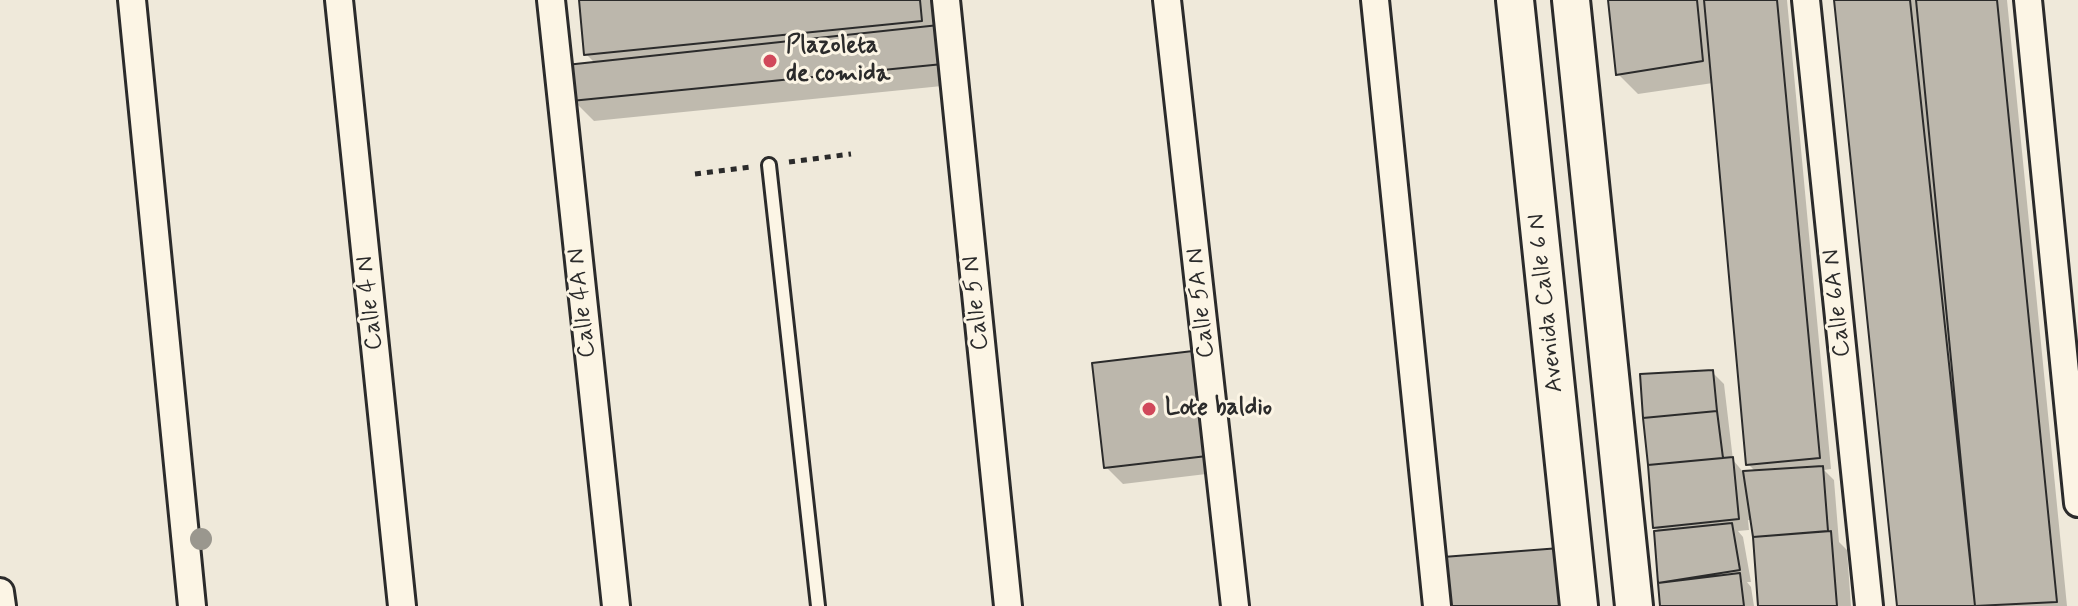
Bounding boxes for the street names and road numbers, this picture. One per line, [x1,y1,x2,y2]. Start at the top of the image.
street label: Avenida Calle 6 N [1523,212,1571,394]
street label: Calle 5A N [1182,246,1222,360]
street label: Calle 4A N [563,247,603,359]
street label: Calle 6A N [1818,248,1858,358]
street label: Calle 4 N [352,254,390,352]
street label: Calle 5 N [958,254,996,352]

